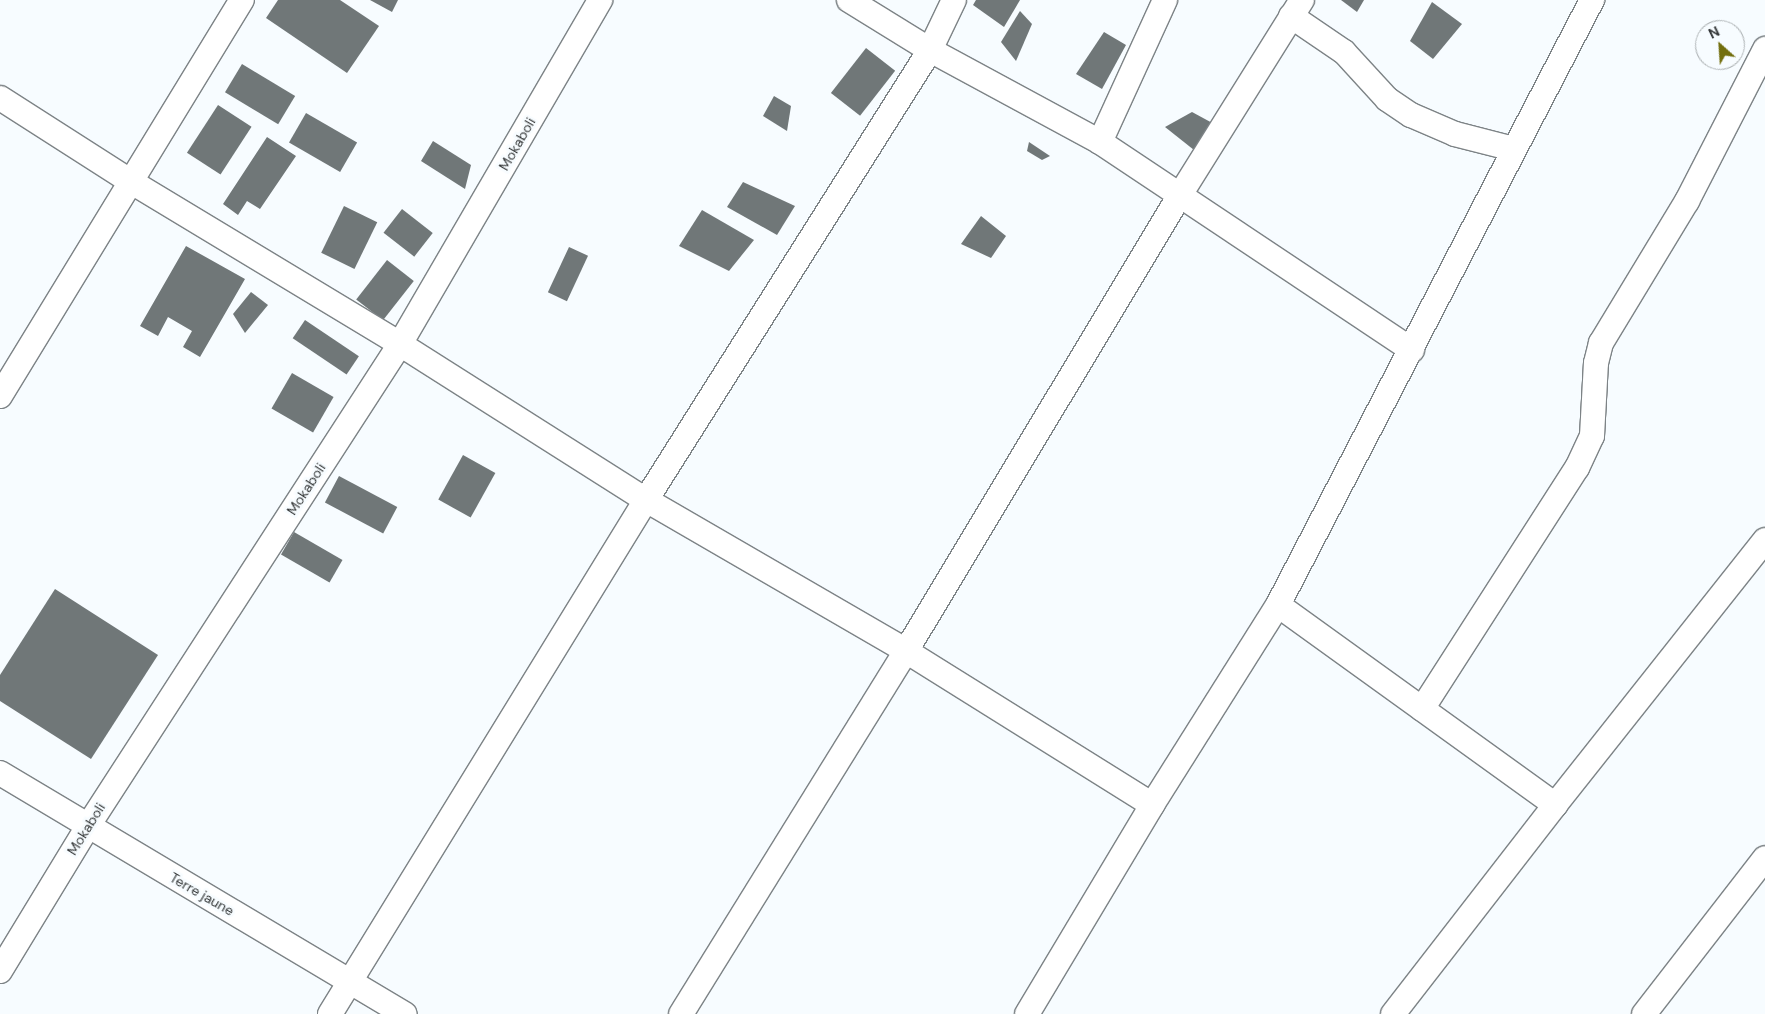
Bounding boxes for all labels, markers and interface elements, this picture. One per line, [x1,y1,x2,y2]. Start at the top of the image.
north arrow [1695,20,1745,70]
text: N [1705,22,1722,43]
street label: Mokaboli [495,115,539,173]
street label: Mokaboli [283,460,329,518]
street label: Mokaboli [63,800,109,858]
street label: Terre jaune [167,869,237,919]

